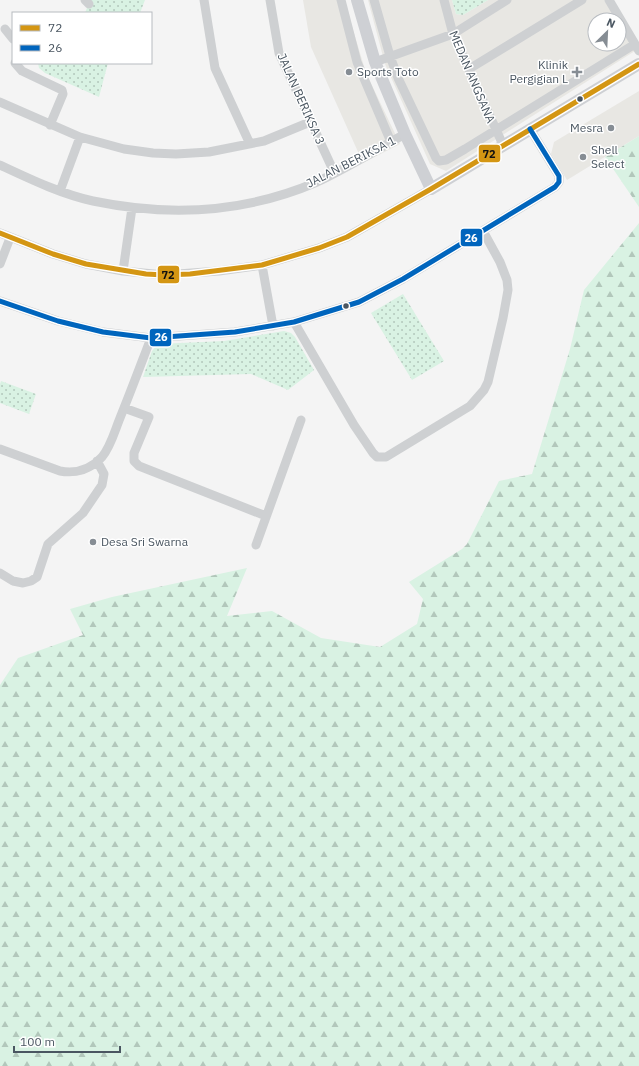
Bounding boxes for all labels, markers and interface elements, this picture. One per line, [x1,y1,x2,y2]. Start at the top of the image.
legend [12,12,152,64]
north arrow [587,12,627,52]
text: N [605,15,618,31]
text: 72 [48,20,62,35]
street label: MEDAN ANGSANA [446,28,499,126]
text: 26 [48,40,62,55]
street label: JALAN BERIKSA 3 [275,51,328,147]
place label: Klinik Pergigian L [510,57,569,86]
place label: Sports Toto [357,64,419,79]
marker: Klinik Pergigian L [571,66,583,78]
marker: Sports Toto [344,67,354,77]
unlabelled marker [575,94,585,104]
place label: Mesra [570,120,604,135]
marker: Mesra [606,123,616,133]
street label: JALAN BERIKSA 1 [303,133,398,191]
place label: Shell Select [591,142,625,171]
line badge: 72 [478,144,501,163]
text: 72 [482,147,496,161]
marker: Shell Select [578,152,588,162]
line badge: 26 [460,228,483,247]
text: 26 [464,231,478,245]
line badge: 72 [157,265,180,284]
text: 72 [161,268,175,282]
unlabelled marker [341,301,351,311]
line badge: 26 [149,328,172,347]
text: 26 [154,330,168,344]
place label: Desa Sri Swarna [101,534,189,549]
marker: Desa Sri Swarna [88,537,98,547]
scale bar [14,1028,120,1054]
text: 100 m [20,1034,55,1049]

